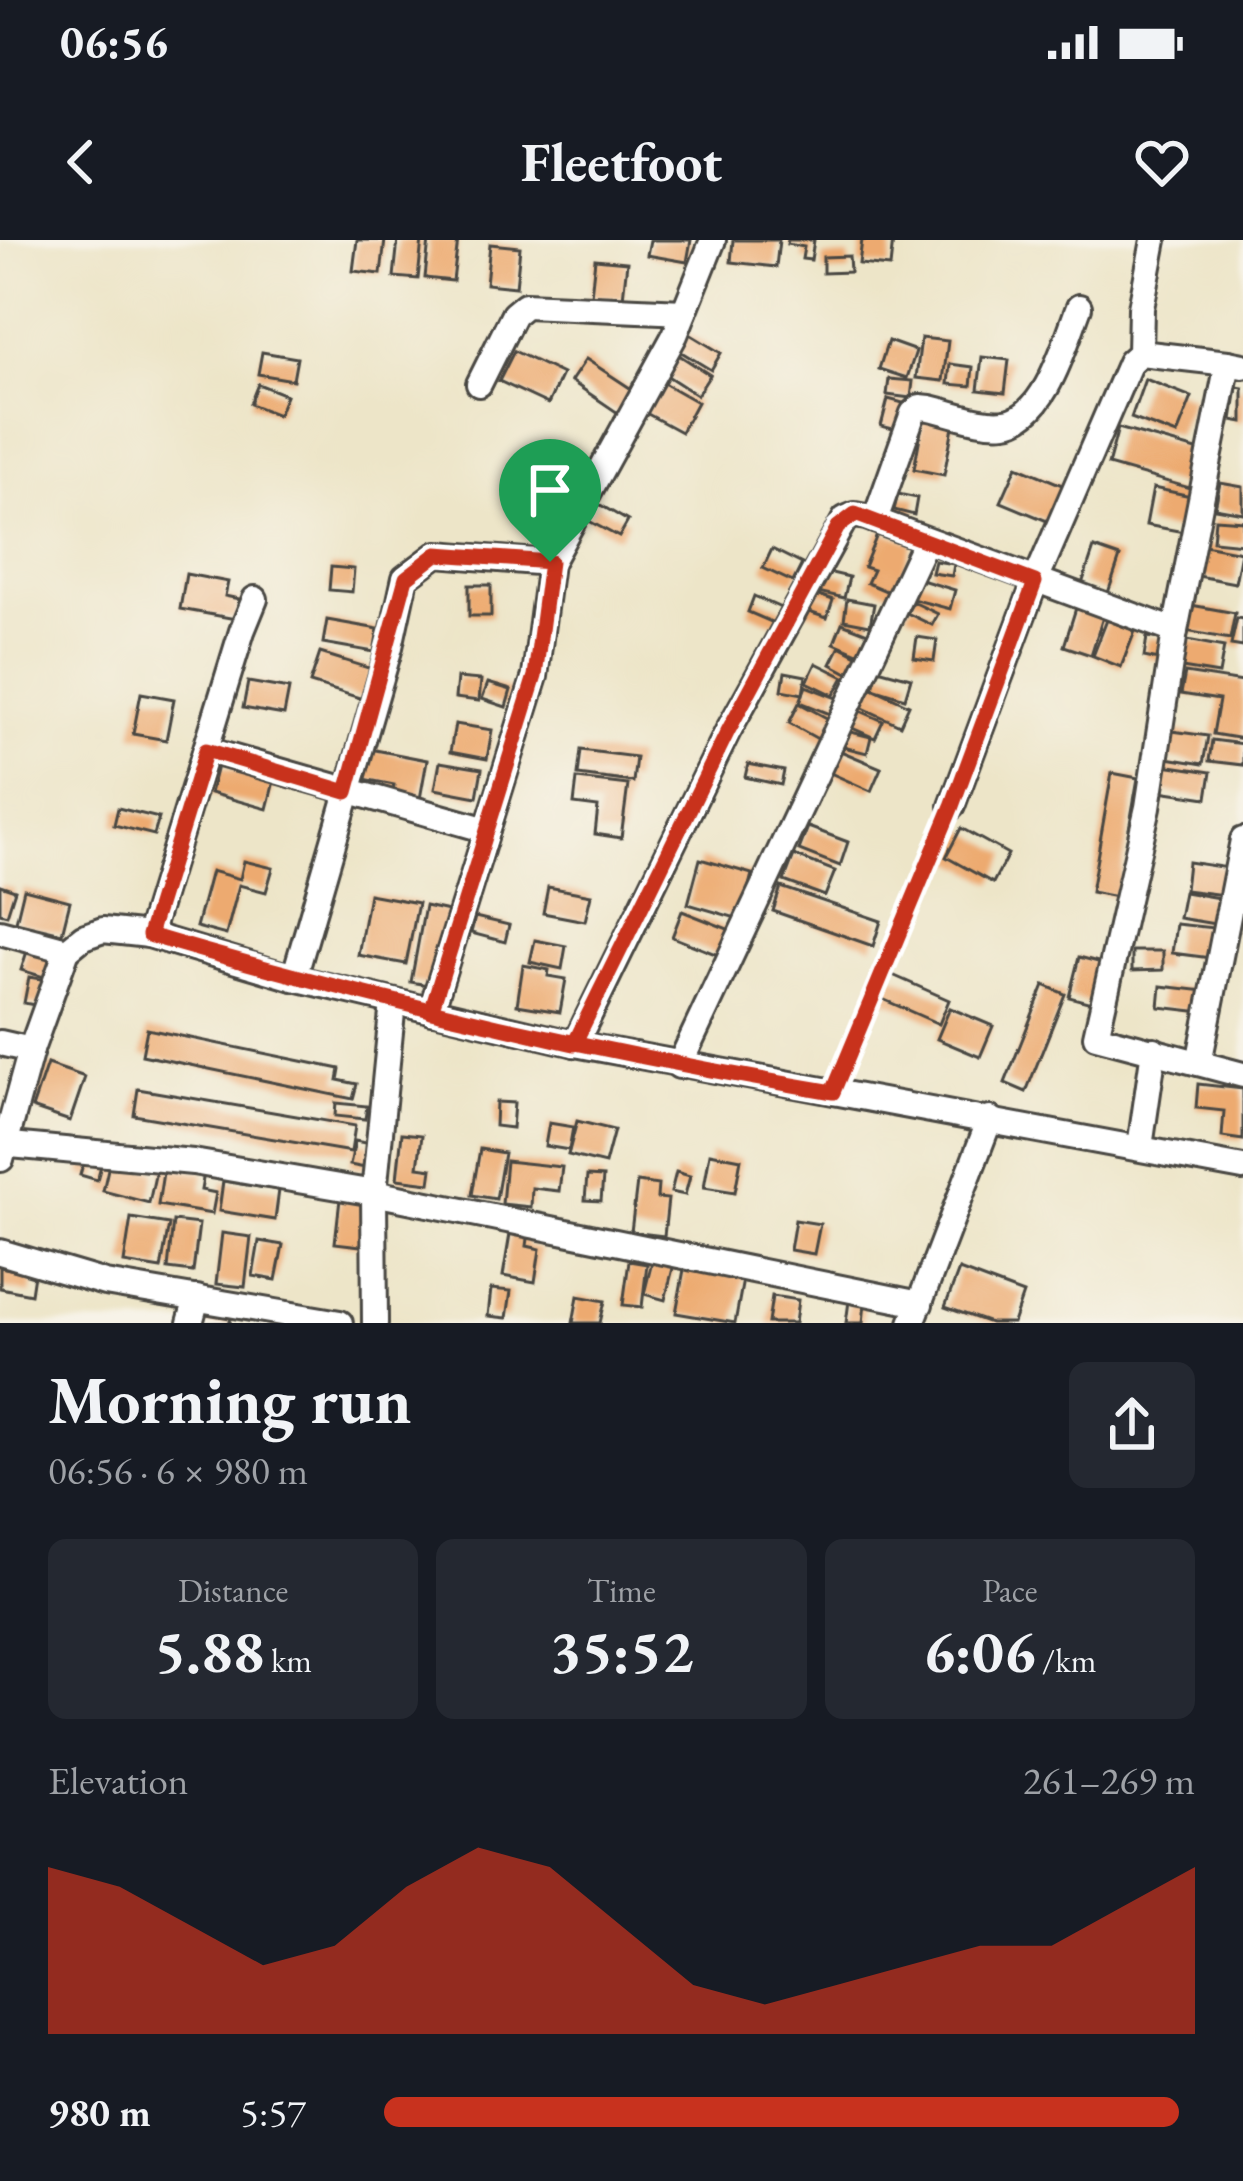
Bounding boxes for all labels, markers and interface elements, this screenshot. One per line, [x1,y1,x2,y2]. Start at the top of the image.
text: 06:56 [60,13,168,71]
text: Fleetfoot [521,127,722,197]
icon: back [48,129,114,195]
icon: heart [1129,129,1195,195]
pin [499,439,601,562]
icon: arrive [517,457,583,523]
text: Morning run [48,1357,412,1443]
button: share [1069,1362,1195,1488]
text: 06:56 · 6 × 980 m [48,1445,308,1496]
text: Distance [178,1569,288,1612]
text: Time [587,1569,656,1612]
text: Pace [982,1569,1038,1612]
text: 5.88 [154,1612,264,1690]
text: 35:52 [550,1612,693,1690]
text: 6:06 [923,1612,1035,1690]
text: km [264,1639,312,1682]
text: /km [1035,1639,1096,1682]
text: Elevation [48,1755,188,1806]
text: 261–269 m [1023,1755,1195,1806]
text: 980 m [48,2087,151,2138]
text: 5:57 [240,2087,306,2138]

